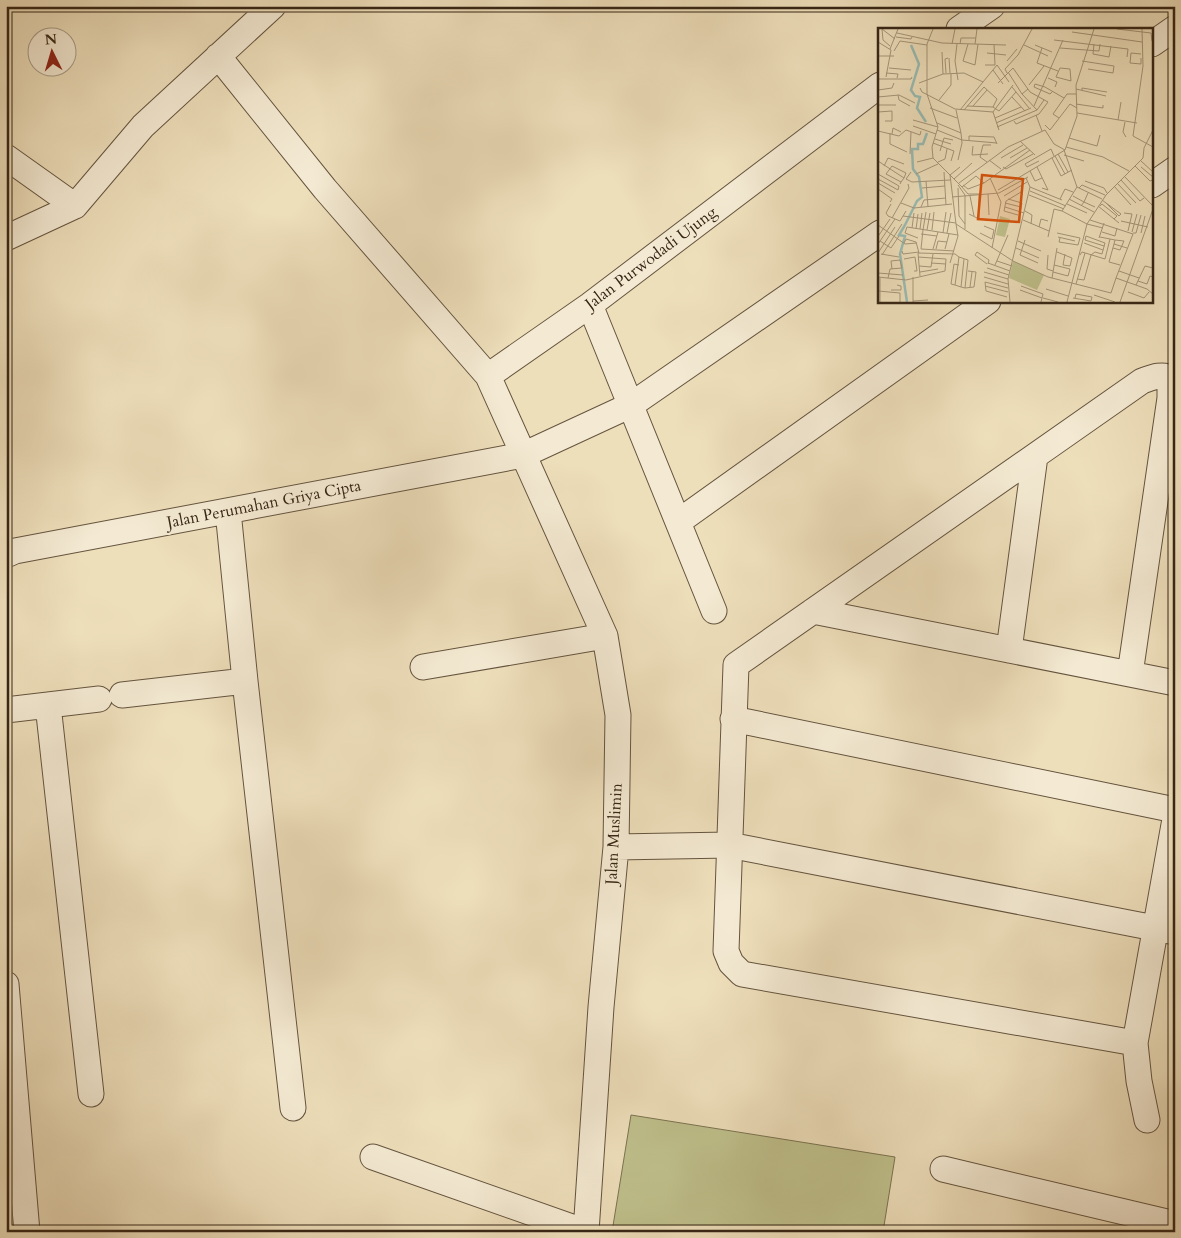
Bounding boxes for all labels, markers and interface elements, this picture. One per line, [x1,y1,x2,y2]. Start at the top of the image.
north arrow [28,28,78,78]
inset map [878,28,1154,302]
text: N [44,30,58,50]
street label: Jalan Purwodadi Ujung [579,201,721,316]
street label: Jalan Perumahan Griya Cipta [163,474,363,534]
street label: Jalan Muslimin [600,783,628,887]

